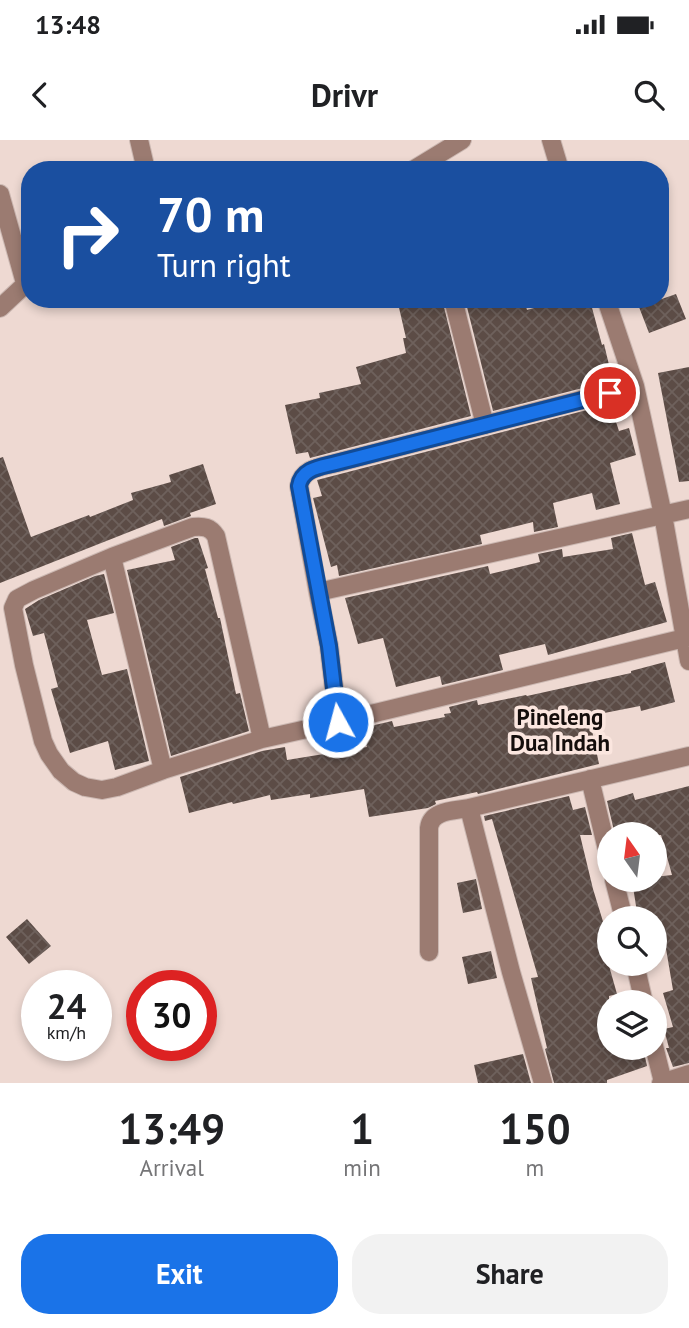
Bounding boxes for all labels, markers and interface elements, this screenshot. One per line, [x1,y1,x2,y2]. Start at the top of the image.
text: 13:48 [35,8,101,41]
text: Drivr [311,74,378,116]
icon: back [21,76,59,114]
icon: search [630,76,668,114]
text: 70 m [157,182,264,246]
icon: right [42,189,133,280]
text: Turn right [157,244,291,286]
pin [580,363,640,423]
icon: arrive [591,374,629,412]
position arrow [301,685,375,759]
district label: Pineleng Dua Indah [510,702,610,757]
north arrow [597,822,667,892]
map controls [597,822,667,1060]
button: search [597,906,667,976]
speed limit sign: 30 [126,970,217,1061]
text: 24 [47,983,86,1029]
button: layers [597,990,667,1060]
text: km/h [47,1021,86,1044]
text: 13:49 [118,1101,225,1156]
text: 1 [350,1101,374,1156]
text: 150 [499,1101,571,1156]
text: Arrival [139,1153,204,1182]
text: min [343,1153,381,1182]
text: m [526,1153,544,1182]
button: Exit [21,1234,338,1314]
button: Share [352,1234,668,1314]

